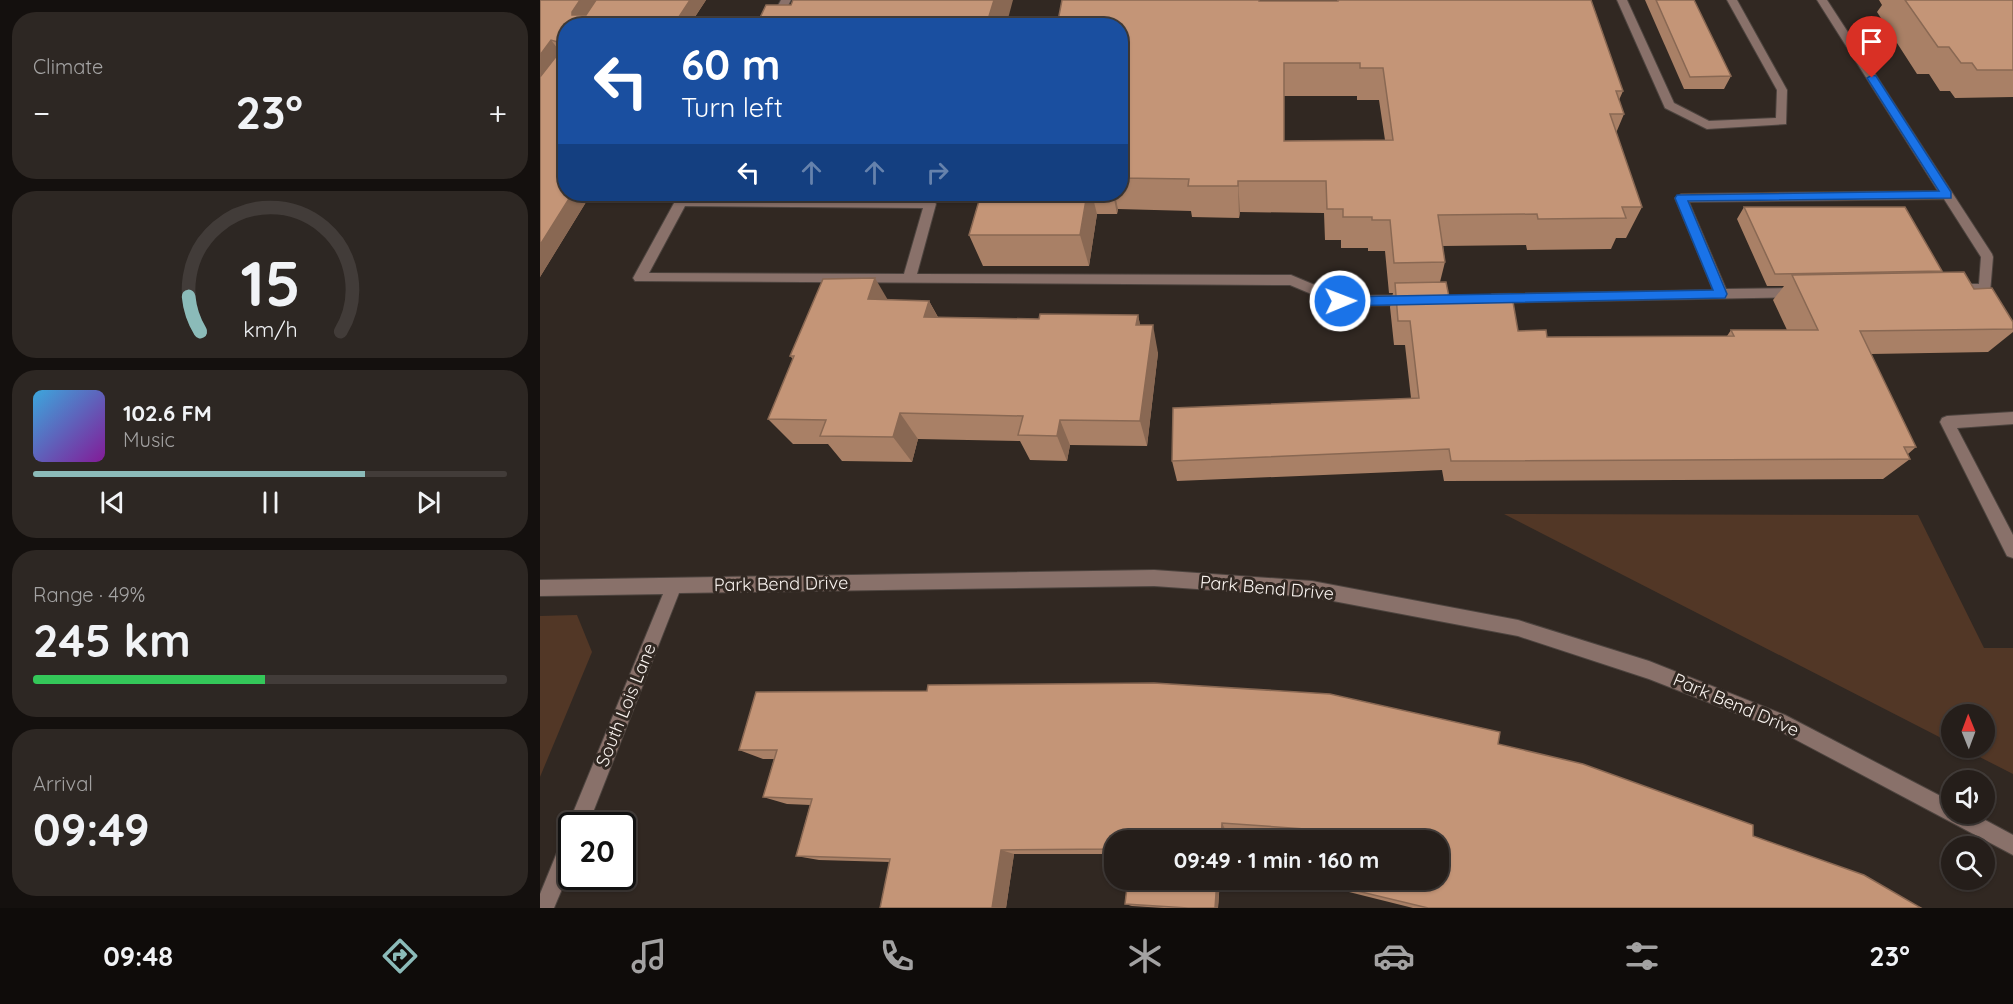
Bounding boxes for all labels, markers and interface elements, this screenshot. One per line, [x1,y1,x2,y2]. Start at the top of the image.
pin [1846,16,1897,78]
icon: arrive [1855,25,1888,58]
text: 60 m [681,38,781,91]
icon: left [582,42,660,120]
text: Climate [33,54,103,79]
text: 23° [236,84,303,140]
text: Turn left [681,90,783,124]
text: − [33,92,50,133]
text: + [488,92,507,133]
icon: left [732,156,765,189]
icon: ahead [795,156,828,189]
icon: ahead [858,156,891,189]
icon: right [921,156,954,189]
text: 15 [240,244,300,322]
position arrow [1308,269,1372,333]
text: km/h [243,316,297,342]
text: 102.6 FM [123,399,212,427]
text: Music [123,427,175,452]
icon: previous [96,486,129,519]
icon: pause [254,486,287,519]
icon: next [412,486,445,519]
street label: Park Bend Drive [1199,570,1335,605]
street label: Park Bend Drive [714,571,848,596]
text: Range · 49% [33,582,145,607]
text: 245 km [33,612,191,668]
street label: South Lois Lane [590,640,661,770]
street label: Park Bend Drive [1670,668,1803,741]
north arrow [1941,704,1995,758]
map controls [1941,704,1995,890]
button: sound [1941,770,1995,824]
text: Arrival [33,771,93,796]
text: 09:49 [33,801,150,857]
speed limit sign: 20 [558,812,636,890]
button: search [1941,836,1995,890]
text: 09:49 · 1 min · 160 m [1174,846,1379,874]
icon: directions [379,935,421,977]
icon: music [628,935,670,977]
icon: phone [876,935,918,977]
icon: climate [1124,935,1166,977]
icon: car [1373,935,1415,977]
icon: filters [1621,935,1663,977]
text: 09:48 [103,939,173,973]
text: 23° [1869,939,1910,973]

